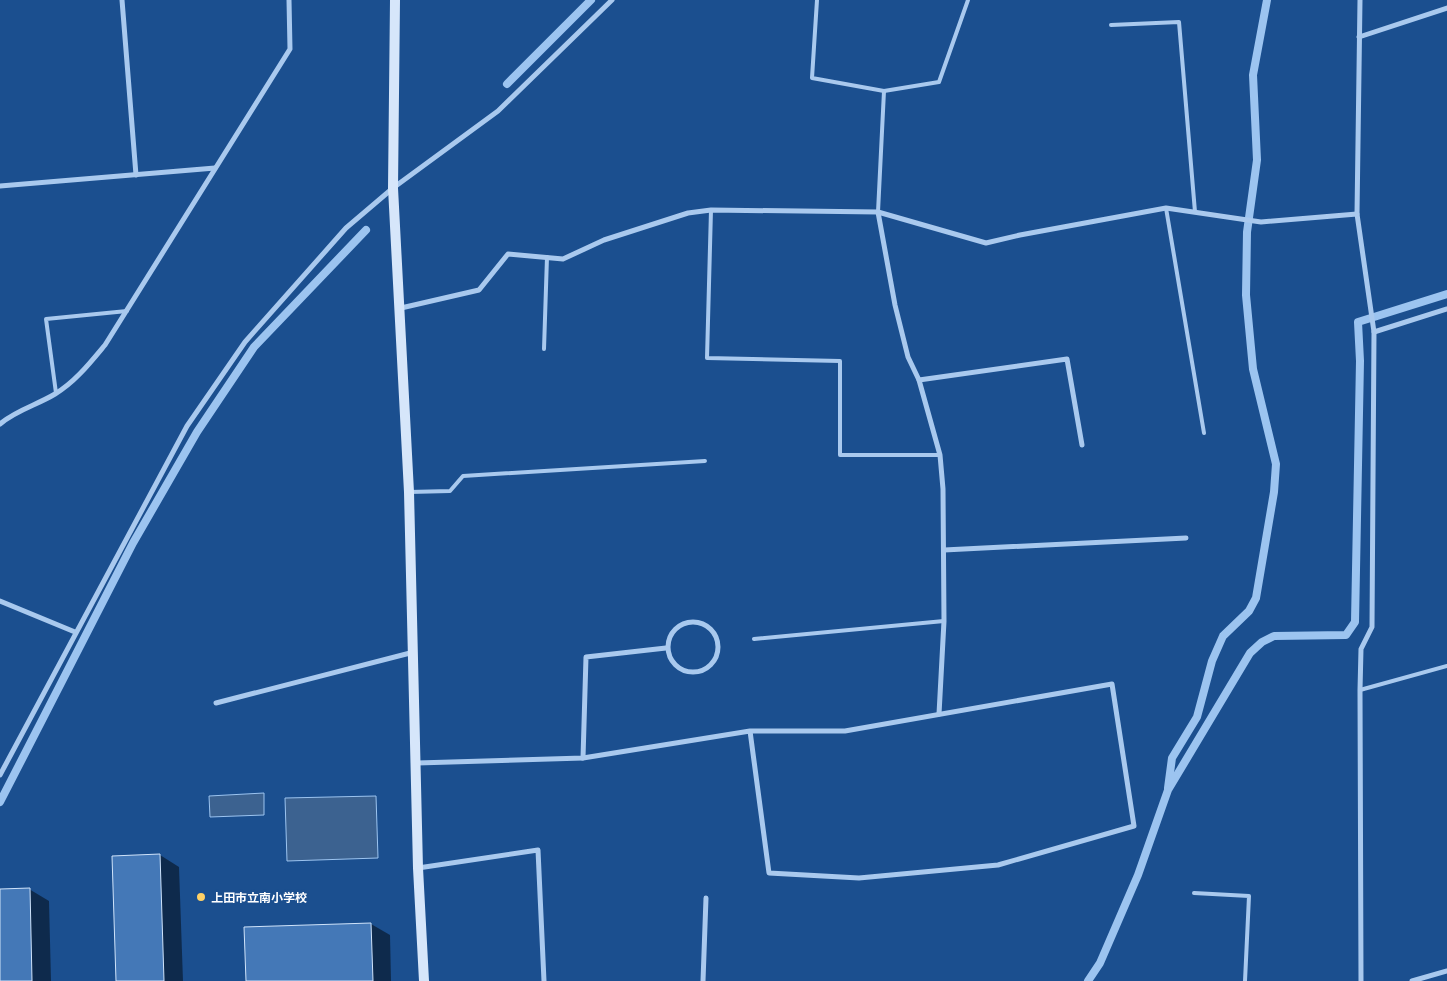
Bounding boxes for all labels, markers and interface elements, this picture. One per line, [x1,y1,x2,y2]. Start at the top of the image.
place label: 上田市立南小学校 [211,890,307,905]
marker: 上田市立南小学校 [195,891,207,903]

